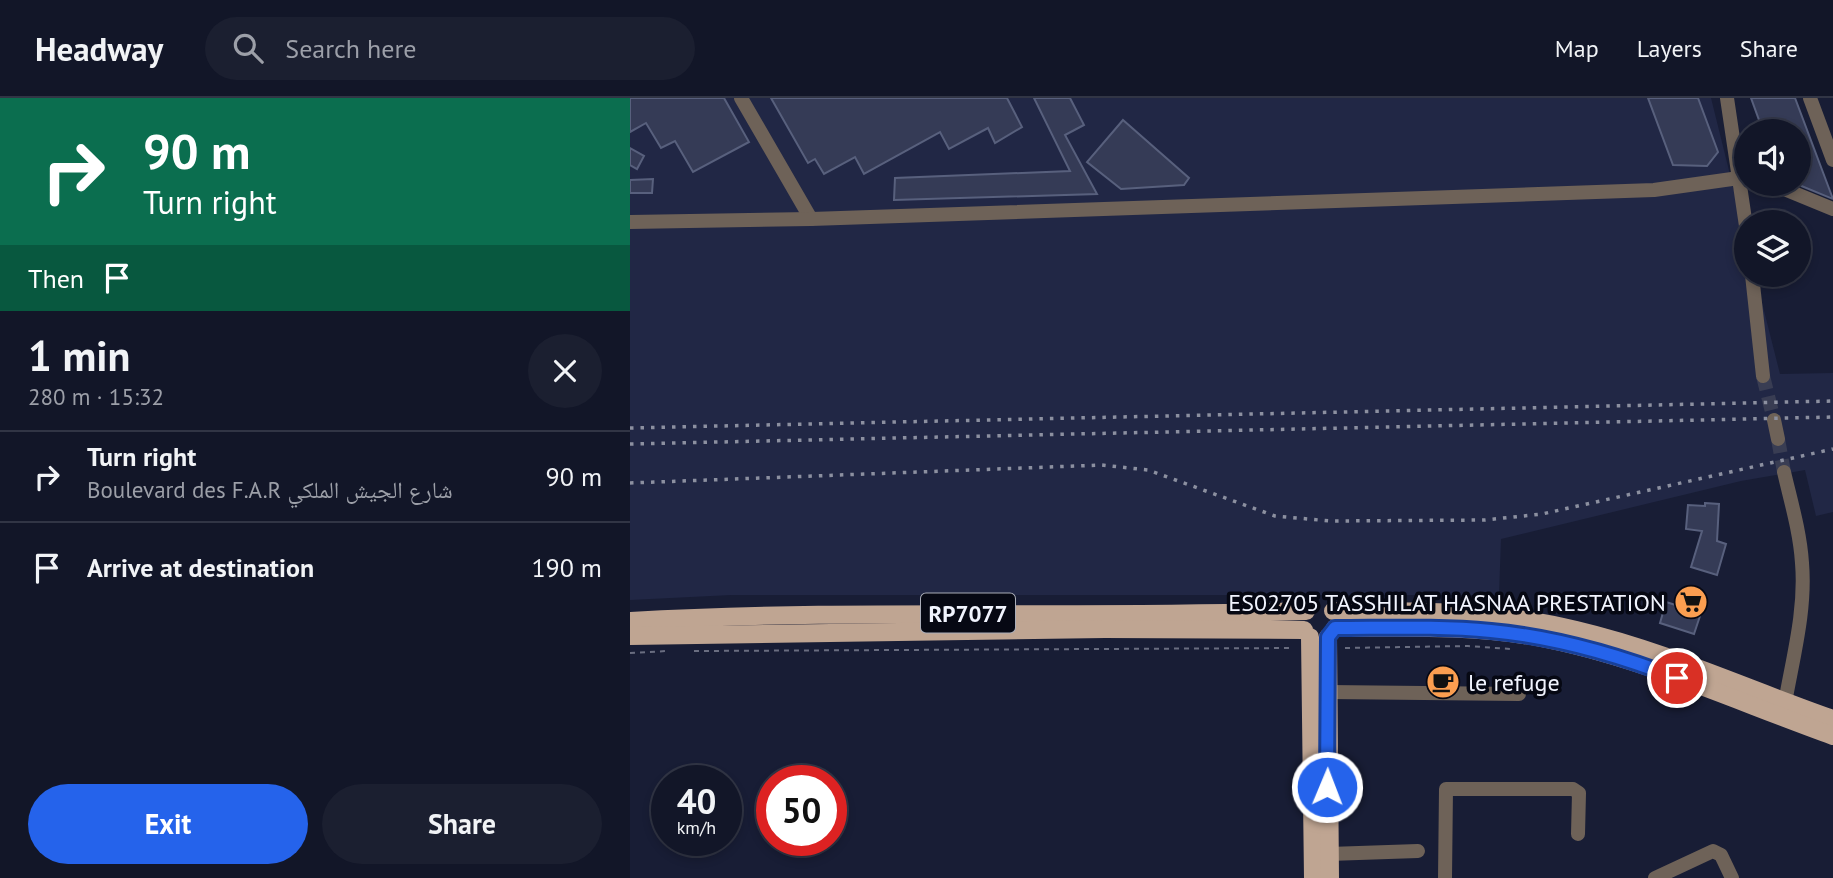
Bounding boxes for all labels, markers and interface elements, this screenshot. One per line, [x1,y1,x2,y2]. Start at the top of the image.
search box [205,17,695,80]
text: Headway [35,27,163,70]
icon: search [229,29,267,67]
text: Search here [285,32,416,65]
text: Map [1555,33,1599,64]
text: Layers [1637,33,1702,64]
text: Share [1740,33,1798,64]
text: 90 m [143,119,250,183]
map controls [1734,119,1811,287]
button: sound [1734,119,1811,196]
icon: right [28,126,119,217]
text: Turn right [143,181,277,223]
button: layers [1734,210,1811,287]
icon: arrive [98,259,136,297]
text: Then [28,262,84,295]
text: 1 min [28,328,130,383]
button: close [528,334,602,408]
text: 280 m · 15:32 [28,382,164,411]
text: Turn right [87,440,196,473]
icon: right [28,458,66,496]
text: 90 m [546,460,602,493]
text: Boulevard des F.A.R شارع الجيش الملكي [87,475,453,504]
icon: arrive [28,549,66,587]
text: Arrive at destination [87,551,314,584]
text: 190 m [531,551,602,584]
supermarket icon: ES02705 TASSHILAT HASNAA PRESTATION [1672,583,1710,621]
place label: ES02705 TASSHILAT HASNAA PRESTATION [1228,587,1666,618]
road number: RP7077 [921,593,1015,632]
pin [1647,648,1707,708]
icon: arrive [1658,659,1696,697]
cafe icon: le refuge [1424,663,1462,701]
place label: le refuge [1468,667,1560,698]
position arrow [1290,750,1364,824]
speed limit sign: 50 [756,765,847,856]
text: 40 [677,778,716,824]
button: Exit [28,784,308,864]
button: Share [322,784,602,864]
text: km/h [677,816,716,839]

